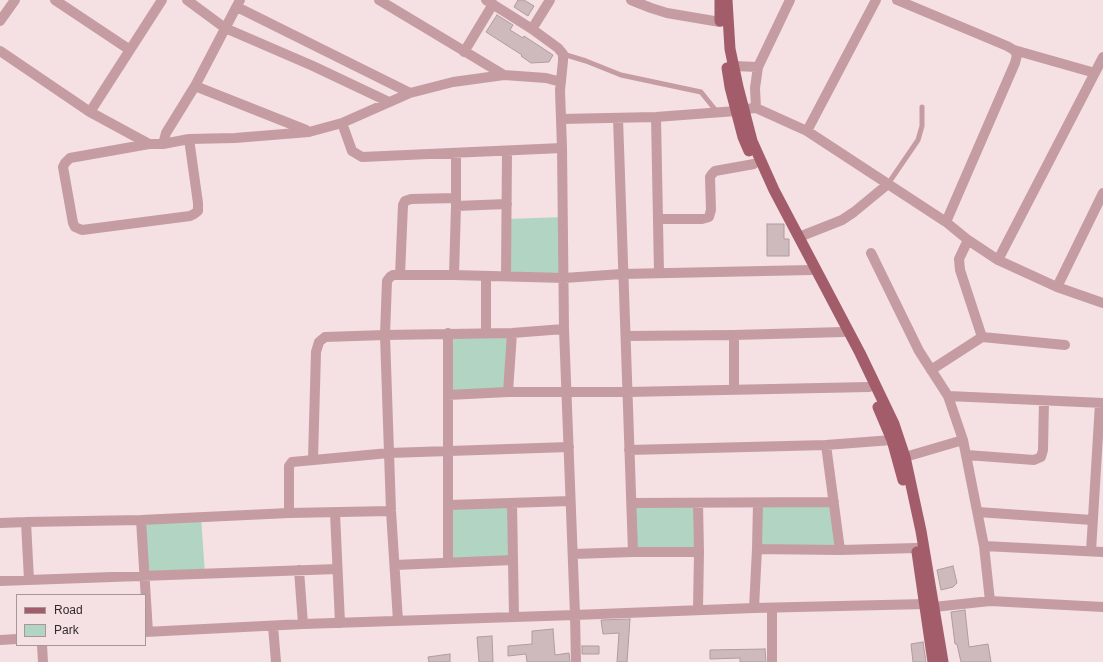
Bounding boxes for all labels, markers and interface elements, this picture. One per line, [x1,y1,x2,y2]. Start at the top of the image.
legend [16,594,146,646]
text: Road [54,603,83,617]
text: Park [54,623,79,637]

